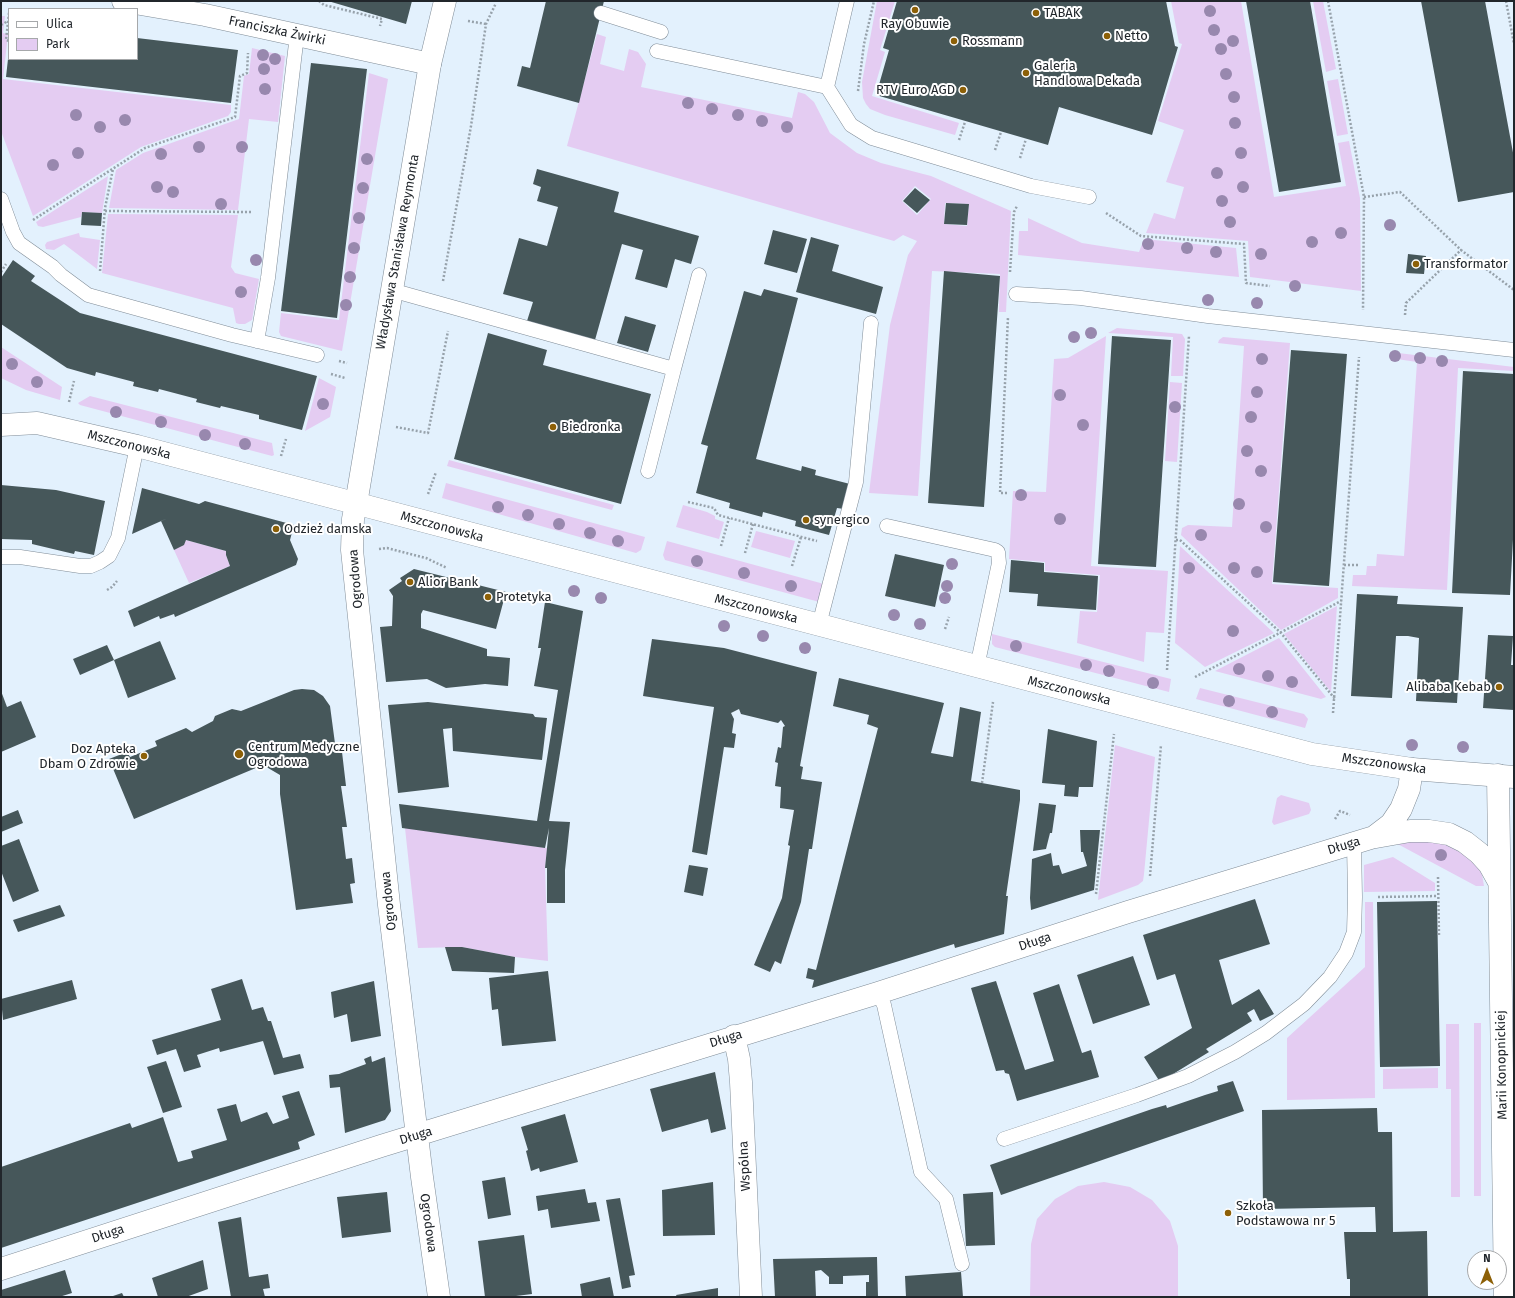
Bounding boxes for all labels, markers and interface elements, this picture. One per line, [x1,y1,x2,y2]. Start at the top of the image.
marker: Ray Obuwie [910,5,920,15]
place label: TABAK [1044,5,1080,21]
legend [8,8,138,60]
marker: TABAK [1031,8,1041,18]
street label: Franciszka Żwirki [227,13,327,49]
place label: Ray Obuwie [881,16,949,32]
text: Ulica [46,17,73,31]
place label: Netto [1115,28,1148,44]
marker: Netto [1102,31,1112,41]
place label: Rossmann [962,33,1023,49]
marker: Rossmann [949,36,959,46]
text: Park [46,37,70,51]
place label: Galeria Handlowa Dekada [1034,58,1140,89]
marker: Galeria Handlowa Dekada [1021,68,1031,78]
place label: RTV Euro AGD [876,82,955,98]
marker: RTV Euro AGD [958,85,968,95]
street label: Władysława Stanisława Reymonta [373,153,423,351]
place label: Transformator [1424,256,1508,272]
marker: Transformator [1411,259,1421,269]
place label: Biedronka [561,419,621,435]
marker: Biedronka [548,422,558,432]
street label: Mszczonowska [86,427,172,463]
street label: Mszczonowska [399,508,485,546]
place label: synergico [814,512,870,528]
marker: synergico [801,515,811,525]
place label: Odzież damska [284,521,372,537]
marker: Odzież damska [271,524,281,534]
street label: Ogrodowa [346,549,366,609]
place label: Alior Bank [418,574,478,590]
marker: Alior Bank [405,577,415,587]
place label: Protetyka [496,589,552,605]
street label: Mszczonowska [713,591,799,627]
marker: Protetyka [483,592,493,602]
street label: Mszczonowska [1026,673,1112,709]
place label: Alibaba Kebab [1406,679,1491,695]
marker: Alibaba Kebab [1494,682,1504,692]
place label: Centrum Medyczne Ogrodowa [248,739,360,770]
place label: Doz Apteka Dbam O Zdrowie [39,741,136,772]
marker: Centrum Medyczne Ogrodowa [233,748,245,760]
street label: Mszczonowska [1341,750,1427,778]
marker: Doz Apteka Dbam O Zdrowie [139,751,149,761]
street label: Długa [1326,834,1362,858]
street label: Ogrodowa [378,871,400,931]
street label: Długa [1017,929,1053,955]
street label: Marii Konopnickiej [1493,1010,1511,1120]
street label: Długa [708,1027,744,1051]
street label: Długa [398,1124,434,1148]
street label: Wspólna [736,1140,754,1192]
street label: Ogrodowa [416,1192,440,1254]
place label: Szkoła Podstawowa nr 5 [1236,1198,1335,1229]
marker: Szkoła Podstawowa nr 5 [1223,1208,1233,1218]
street label: Długa [90,1221,126,1247]
north arrow [1467,1250,1507,1290]
text: N [1483,1252,1491,1265]

